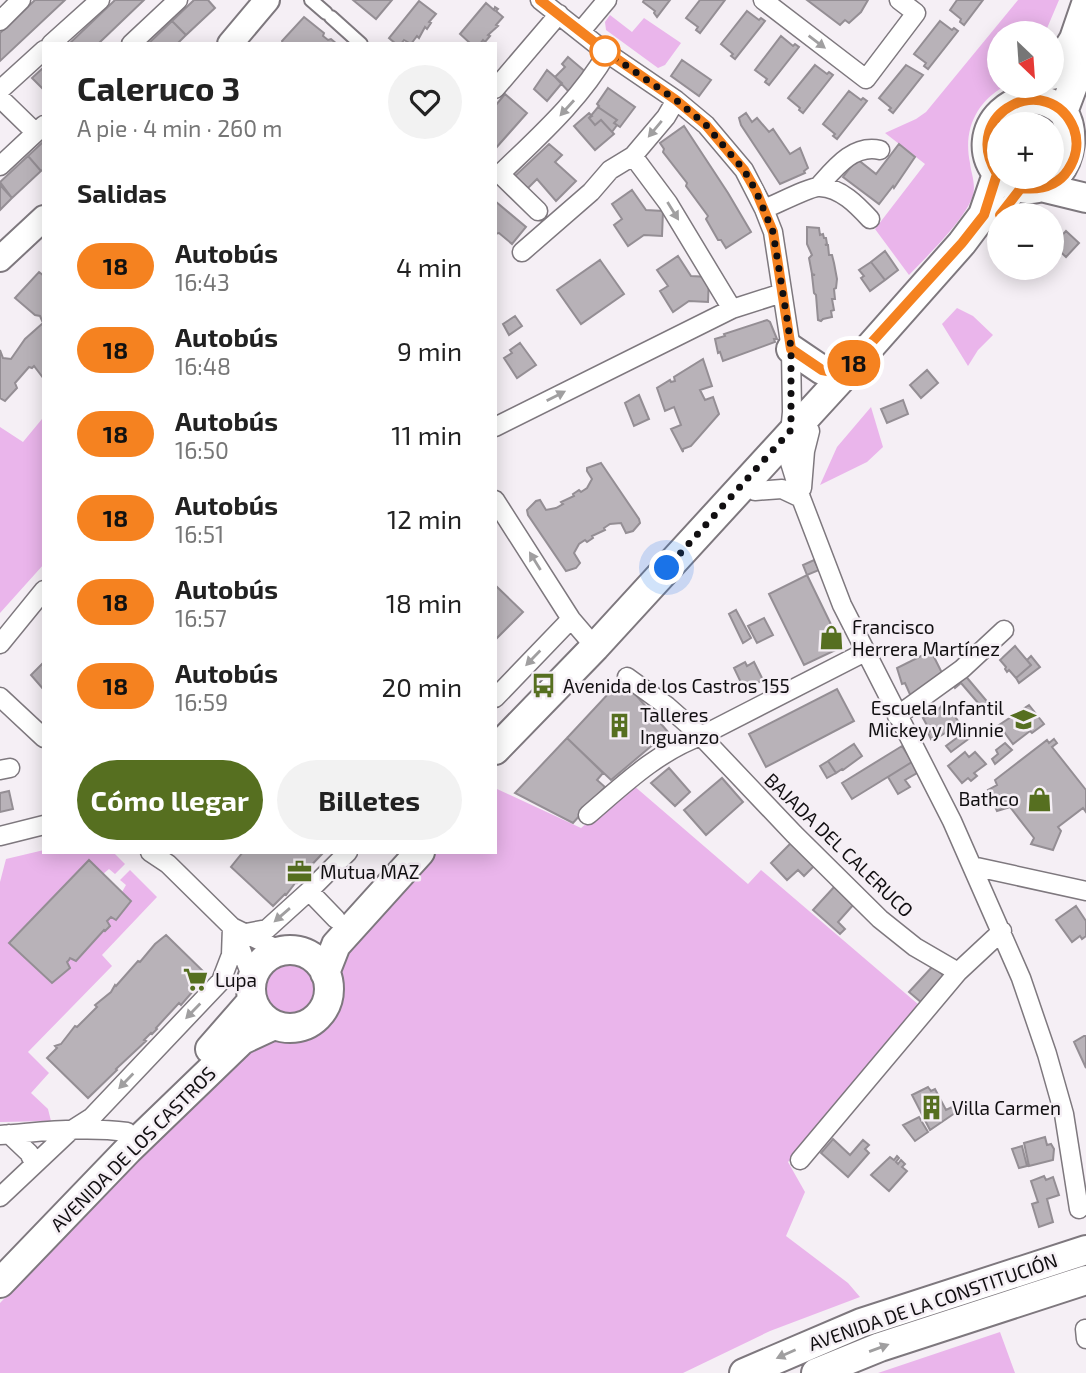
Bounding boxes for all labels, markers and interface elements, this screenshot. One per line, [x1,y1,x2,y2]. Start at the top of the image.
north arrow [987,21,1064,98]
map controls [987,21,1064,280]
one-way arrow [808,34,826,49]
unlabelled marker [590,36,620,66]
button: heart [388,65,462,139]
text: Caleruco 3 [77,68,240,108]
one-way arrow [560,99,575,116]
button: + [987,112,1064,189]
text: A pie · 4 min · 260 m [77,114,282,142]
one-way arrow [647,120,663,138]
text: Salidas [77,177,167,208]
one-way arrow [666,201,679,221]
button: − [987,203,1064,280]
text: Autobús [175,237,278,268]
text: 18 [103,251,128,280]
text: 4 min [396,251,462,282]
text: 16:43 [175,268,230,296]
text: Autobús [175,321,278,352]
text: 18 [103,335,128,364]
text: 9 min [397,335,462,366]
line badge: 18 [822,340,886,386]
text: 18 [841,348,867,377]
text: 16:48 [175,352,231,380]
one-way arrow [546,390,566,401]
text: Autobús [175,405,278,436]
text: 18 [103,419,128,448]
text: 11 min [391,419,462,450]
text: 16:50 [175,436,229,464]
text: Autobús [175,489,278,520]
text: 18 [103,503,128,532]
text: 12 min [387,503,462,534]
text: 16:51 [175,520,224,548]
your location [649,550,684,585]
one-way arrow [528,552,541,571]
text: Autobús [175,573,278,604]
text: 18 [103,587,128,616]
text: 18 min [386,587,462,618]
text: 16:57 [175,604,227,632]
place label: Francisco Herrera Martínez [852,615,1000,660]
shop icon: Francisco Herrera Martínez [818,624,846,652]
one-way arrow [525,650,542,667]
text: Autobús [175,657,278,688]
text: 18 [103,671,128,700]
text: 20 min [382,671,462,702]
bus stop icon: Avenida de los Castros 155 [529,672,557,700]
place label: Avenida de los Castros 155 [563,674,790,697]
text: 16:59 [175,688,228,716]
place label: Escuela Infantil Mickey y Minnie [868,696,1004,741]
place label: Talleres Inguanzo [640,703,719,748]
school or university icon: Escuela Infantil Mickey y Minnie [1010,705,1038,733]
building icon: Talleres Inguanzo [606,712,634,740]
button: Cómo llegar [77,760,263,840]
button: Billetes [277,760,462,840]
street label: BAJADA DEL CALERUCO [760,768,918,922]
shop icon: Bathco [1025,785,1053,813]
place label: Bathco [959,787,1019,810]
office icon: Mutua MAZ [286,858,314,886]
place label: Mutua MAZ [320,860,419,883]
one-way arrow [274,907,291,922]
supermarket icon: Lupa [181,966,209,994]
place label: Lupa [215,968,257,991]
one-way arrow [186,1002,202,1019]
street label: AVENIDA DE LOS CASTROS [45,1061,220,1236]
one-way arrow [117,1073,134,1090]
building icon: Villa Carmen [918,1094,946,1122]
place label: Villa Carmen [952,1096,1061,1119]
street label: AVENIDA DE LA CONSTITUCIÓN [805,1248,1060,1355]
one-way arrow [869,1342,890,1353]
one-way arrow [776,1348,796,1360]

